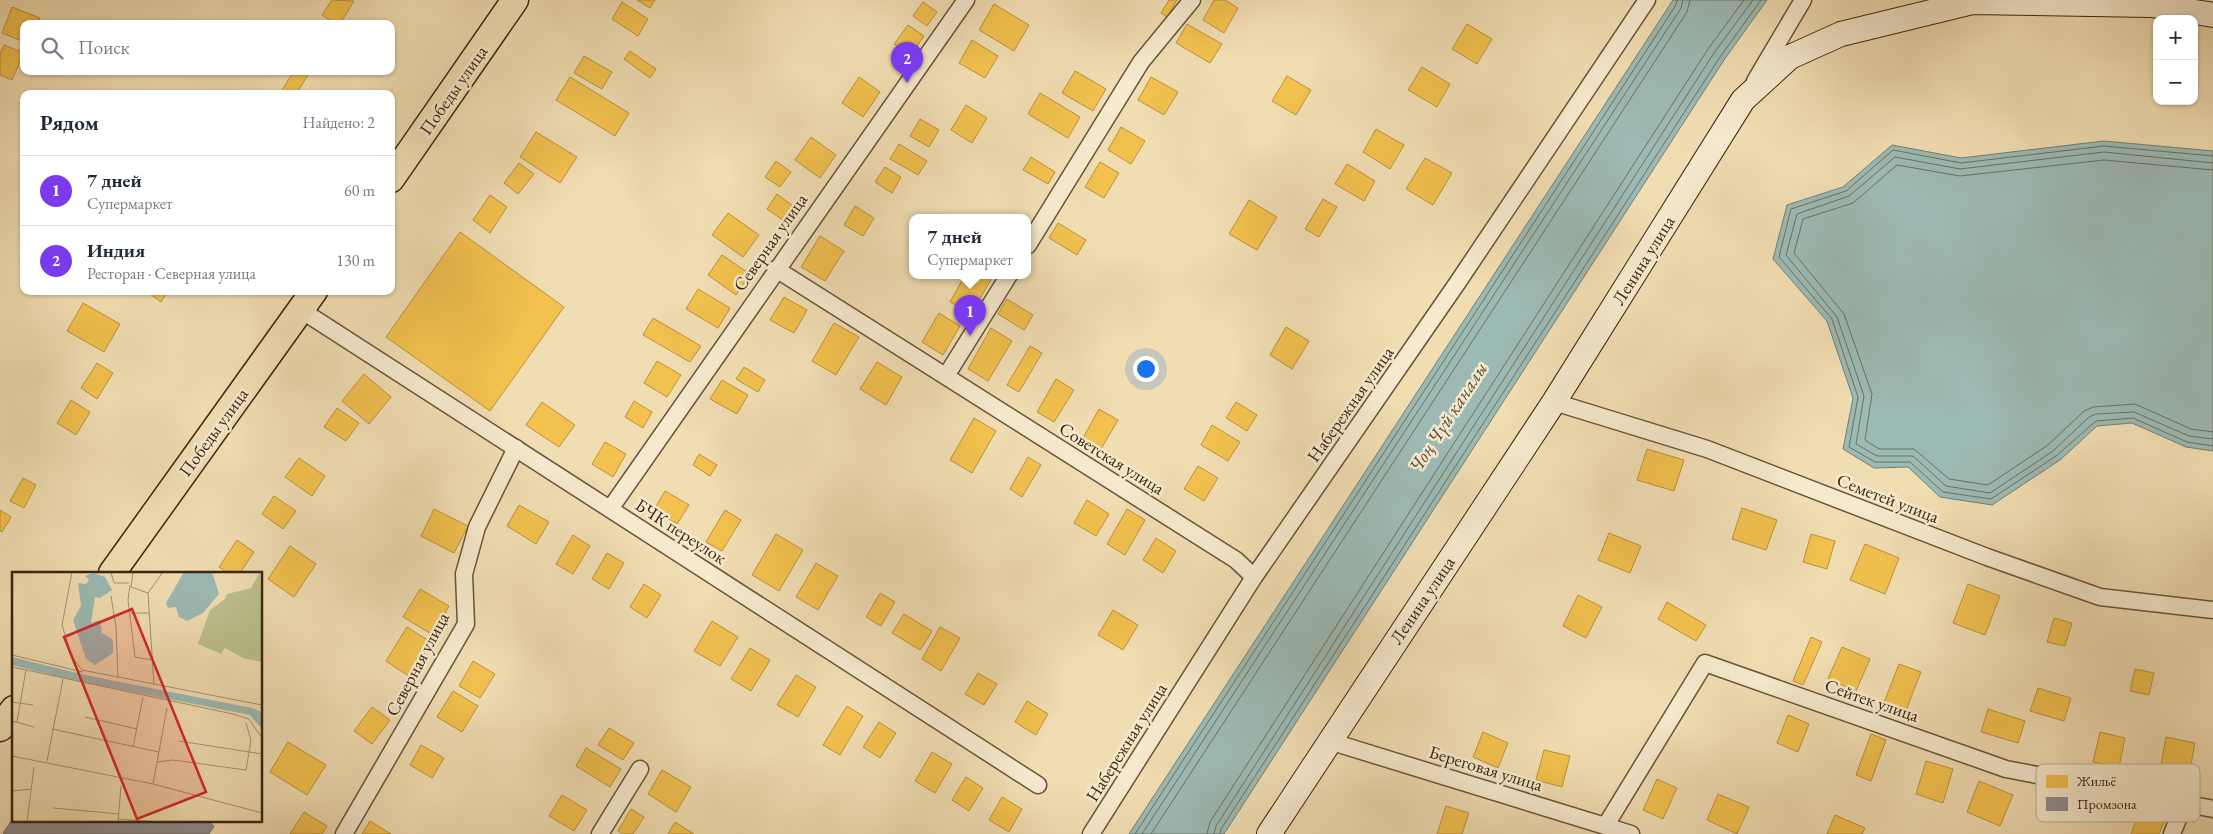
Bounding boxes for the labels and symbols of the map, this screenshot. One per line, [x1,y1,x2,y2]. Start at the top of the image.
street label: Победы улица [414,40,493,139]
pin: 2 [891,42,923,83]
street label: Северная улица [728,188,813,295]
street label: Ленина улица [1607,210,1680,309]
pin: 1 [954,295,986,336]
street label: Набережная улица [1302,341,1399,466]
your location [1133,356,1159,382]
water label: Чоң Чүй каналы [1403,357,1493,477]
street label: Победы улица [173,382,253,481]
street label: Советская улица [1055,416,1170,500]
street label: Семетей улица [1834,468,1943,528]
street label: БЧК переулок [631,493,731,569]
street label: Ленина улица [1384,551,1460,648]
inset map [12,572,262,822]
street label: Северная улица [380,608,454,720]
street label: Сейтек улица [1822,673,1923,727]
street label: Набережная улица [1080,678,1172,806]
street label: Береговая улица [1426,740,1546,796]
legend [2036,764,2200,822]
text: Жильё [2076,772,2117,790]
text: Промзона [2077,795,2137,813]

